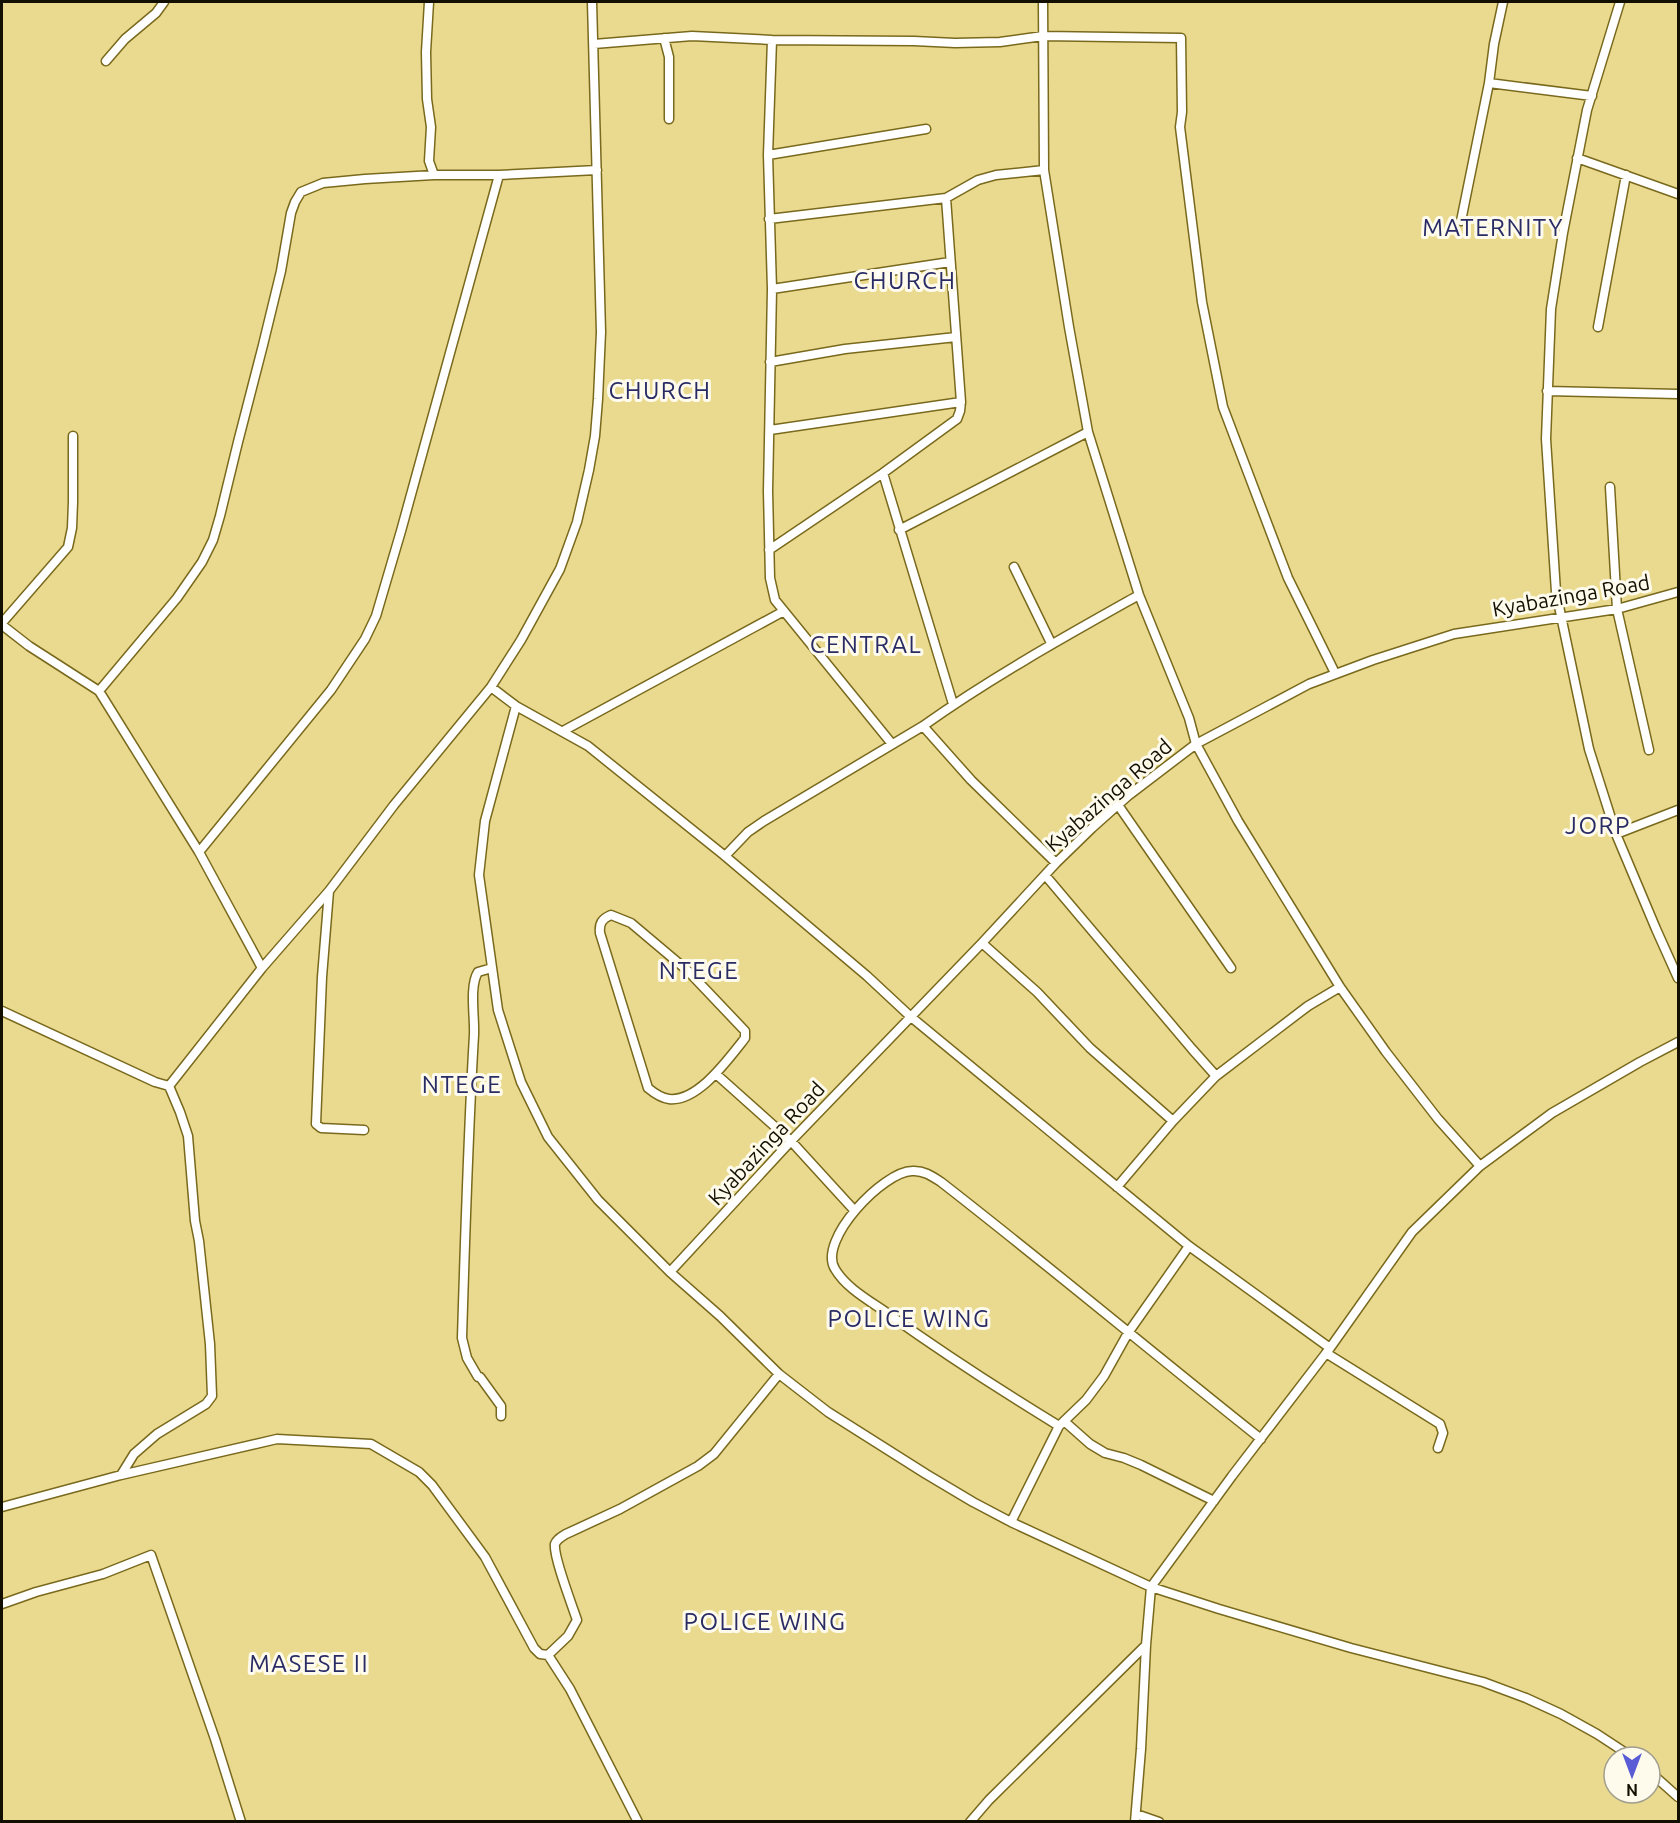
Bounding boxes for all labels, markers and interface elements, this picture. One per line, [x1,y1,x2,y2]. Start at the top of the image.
district label: MATERNITY [1422,214,1564,241]
district label: CHURCH [853,267,957,294]
district label: CHURCH [608,377,712,404]
street label: Kyabazinga Road [1490,569,1652,621]
district label: CENTRAL [810,631,922,658]
street label: Kyabazinga Road [1040,734,1176,856]
district label: JORP [1565,812,1631,839]
district label: NTEGE [659,957,739,984]
district label: NTEGE [422,1071,502,1098]
street label: Kyabazinga Road [703,1076,829,1210]
district label: POLICE WING [828,1305,990,1332]
district label: POLICE WING [684,1608,846,1635]
district label: MASESE II [249,1650,369,1677]
north arrow [1602,1745,1662,1805]
text: N [1626,1781,1638,1799]

